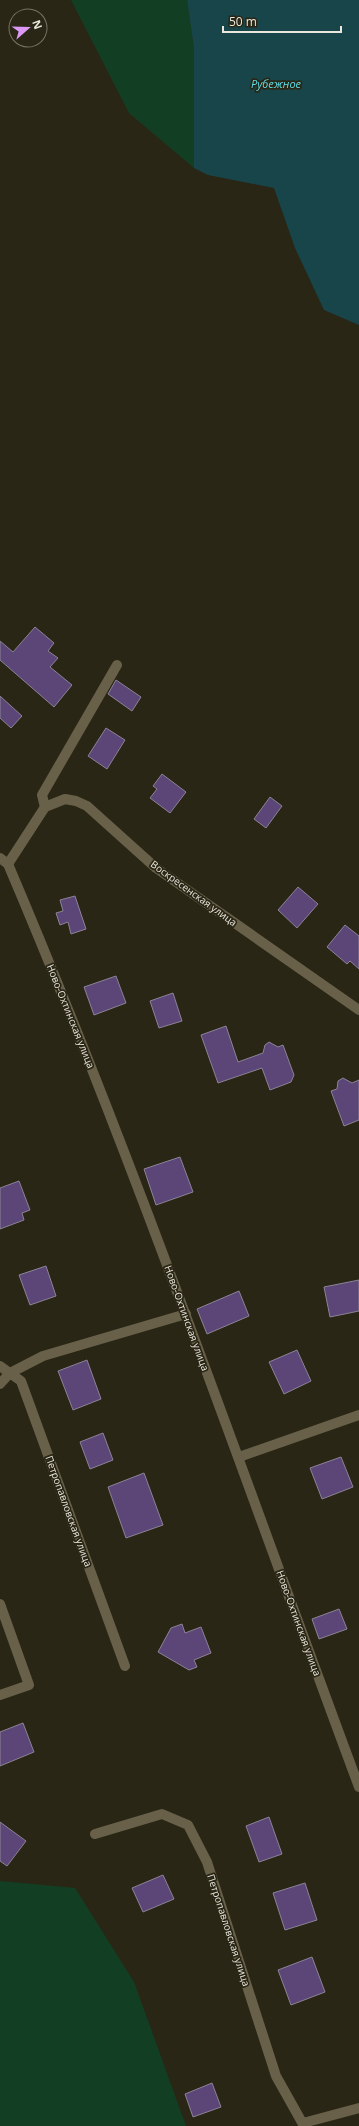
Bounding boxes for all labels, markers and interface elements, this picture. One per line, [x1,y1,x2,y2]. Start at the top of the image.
north arrow [8,8,48,48]
scale bar [223,8,341,34]
text: 50 m [229,13,257,30]
text: N [29,18,46,31]
water label: Рубежное [251,76,302,91]
street label: Воскресенская улица [148,857,240,929]
street label: Ново-Охтинская улица [44,962,98,1070]
street label: Ново-Охтинская улица [161,1263,213,1373]
street label: Петропавловская улица [42,1454,96,1568]
street label: Ново-Охтинская улица [273,1568,325,1678]
street label: Петропавловская улица [204,1872,254,1988]

